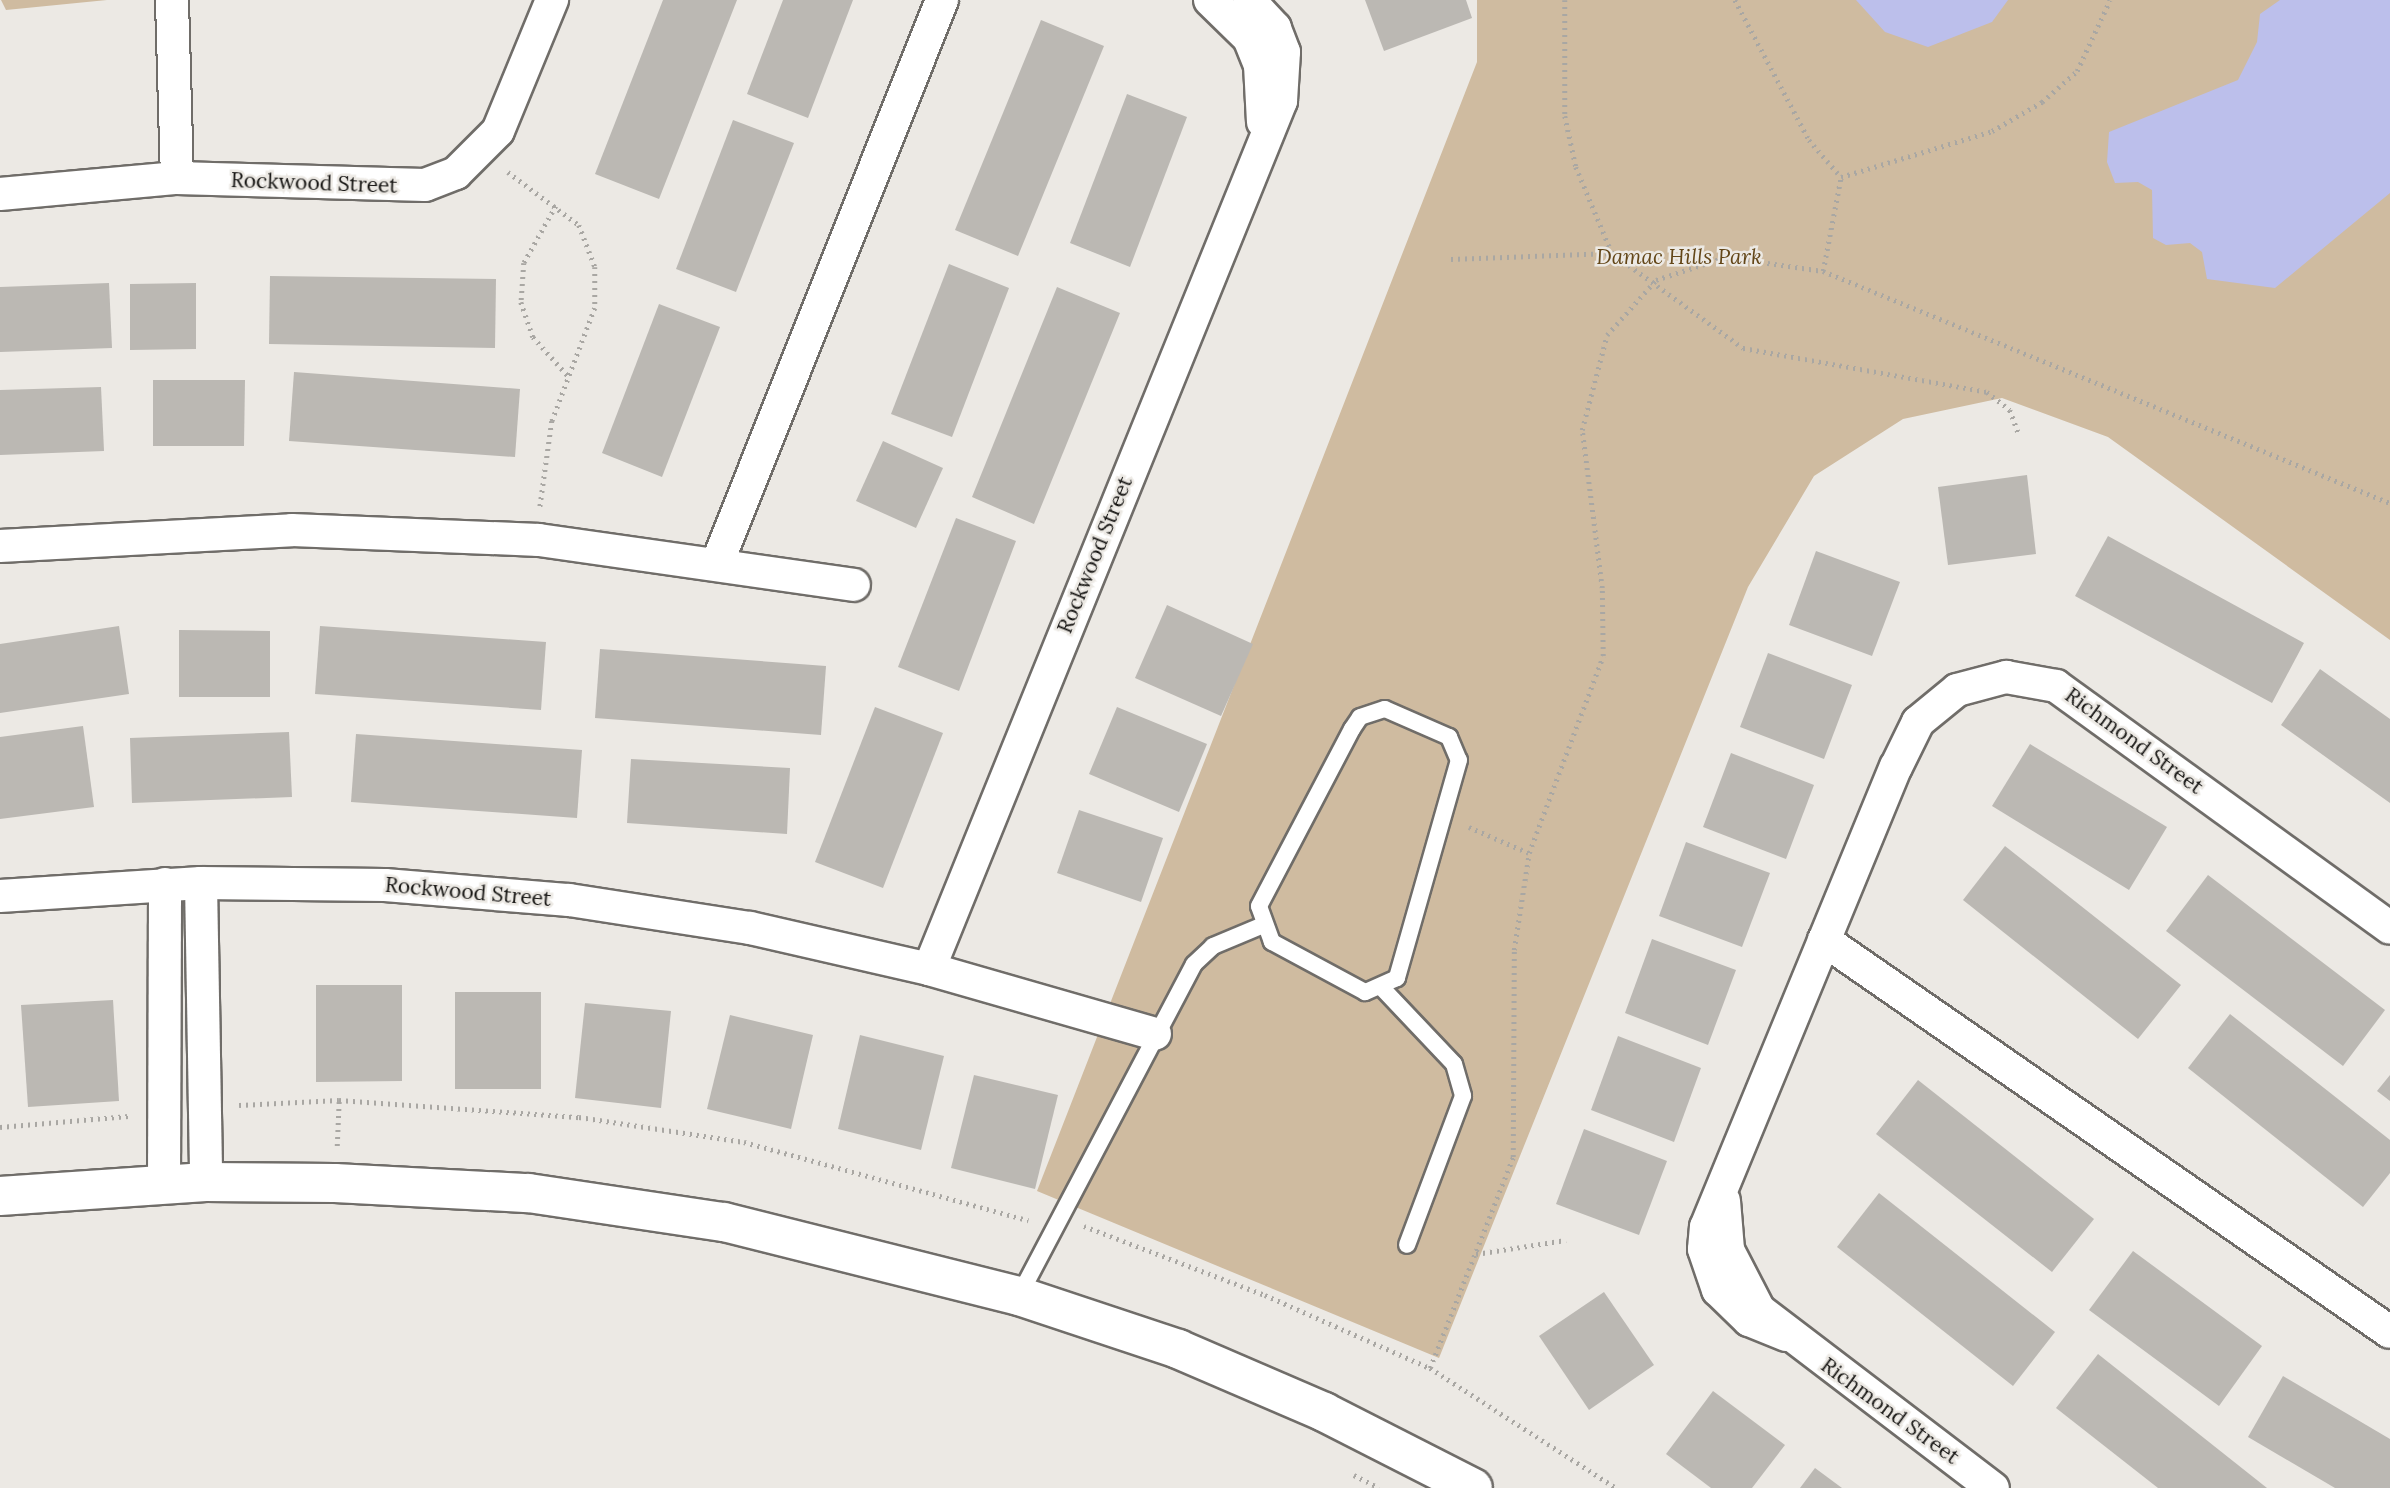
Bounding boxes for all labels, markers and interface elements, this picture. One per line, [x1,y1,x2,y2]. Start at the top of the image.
street label: Rockwood Street [230,168,398,198]
park label: Damac Hills Park [1596,244,1762,270]
street label: Rockwood Street [1052,473,1138,637]
street label: Richmond Street [2060,683,2208,799]
street label: Rockwood Street [384,872,552,912]
street label: Richmond Street [1816,1353,1964,1469]

